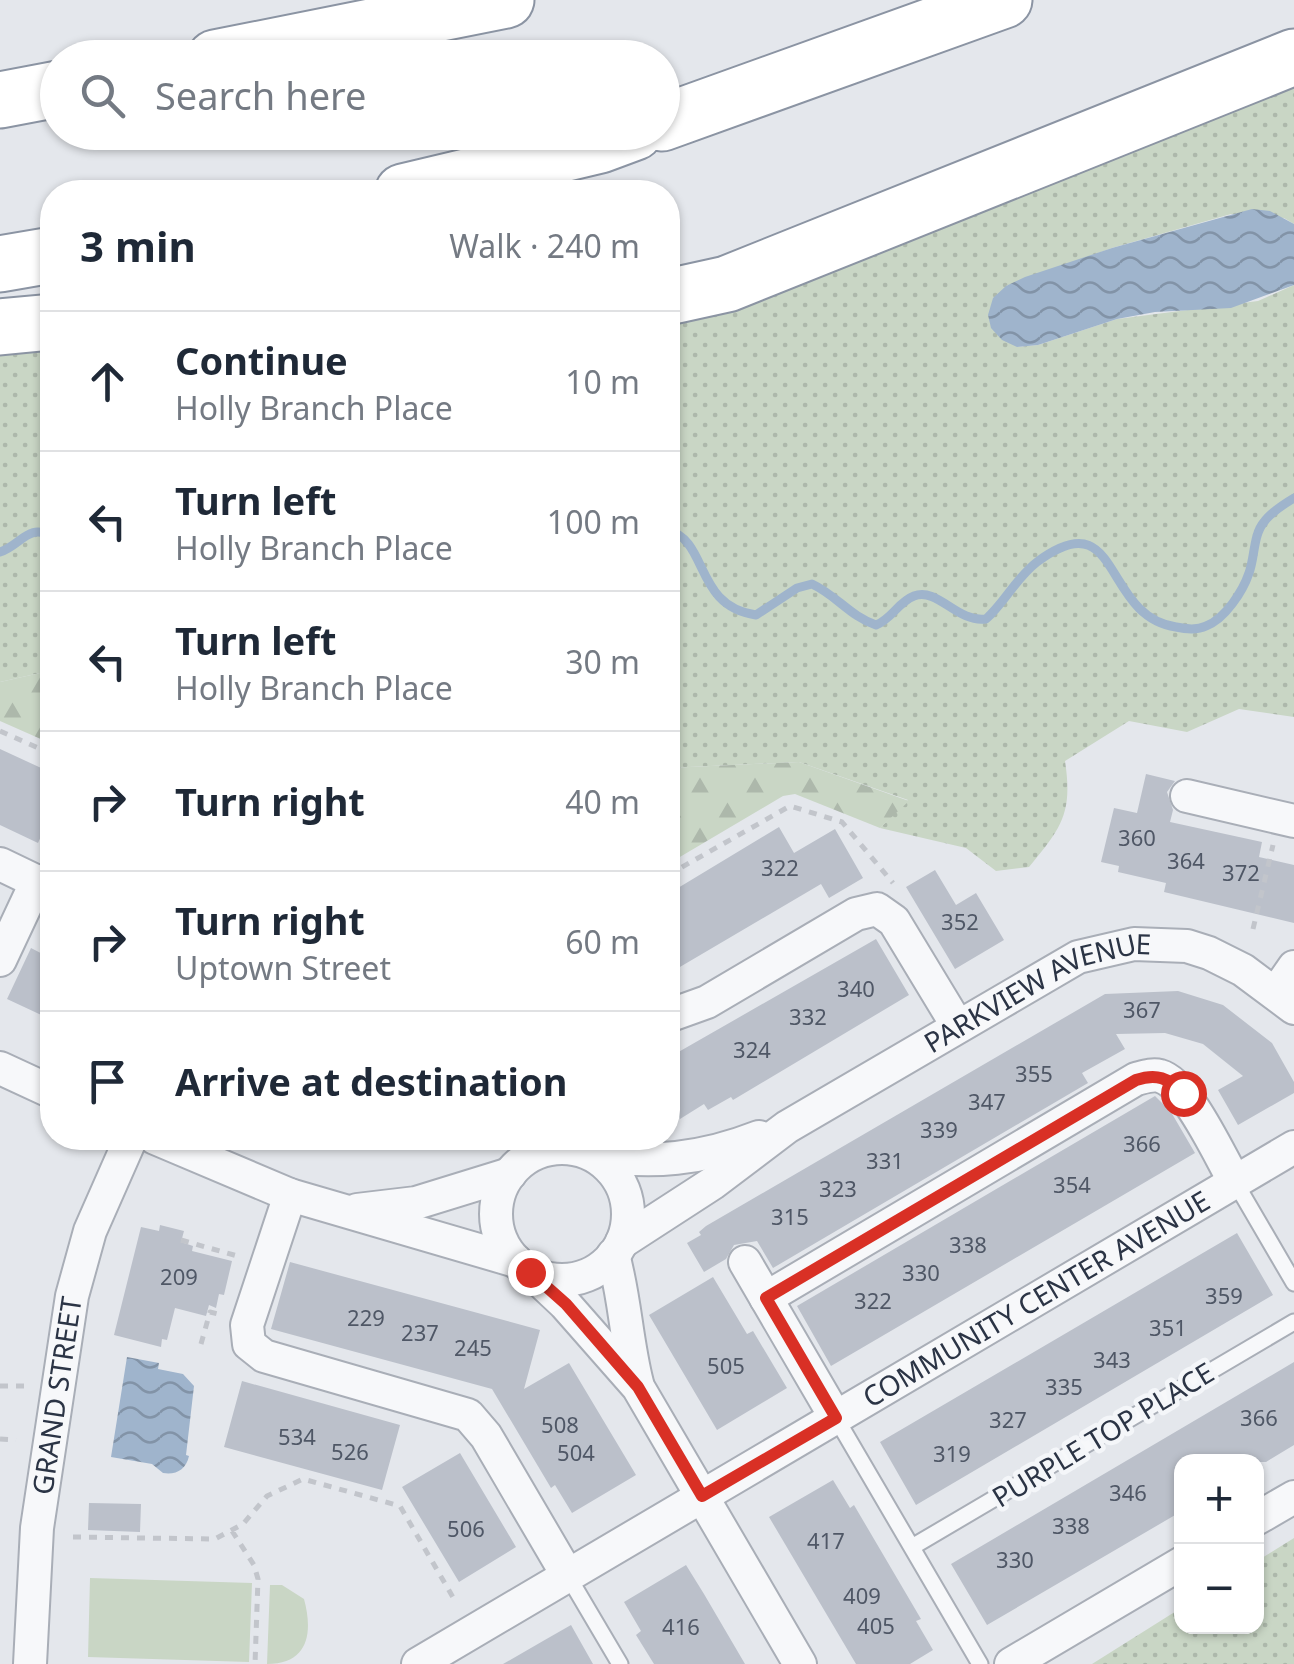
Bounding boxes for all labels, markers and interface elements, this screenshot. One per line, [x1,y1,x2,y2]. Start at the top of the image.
search box [40,40,680,150]
icon: search [75,68,130,123]
text: Search here [155,69,366,121]
text: 3 min [80,217,196,274]
text: Walk · 240 m [449,224,640,267]
text: Continue [175,334,348,386]
icon: ahead [80,354,135,409]
text: 10 m [565,360,640,403]
text: Holly Branch Place [175,386,453,429]
text: Turn left [175,474,337,526]
icon: left [80,494,135,549]
text: 100 m [547,500,640,543]
text: Holly Branch Place [175,526,453,569]
text: Turn left [175,614,337,666]
icon: left [80,634,135,689]
text: 30 m [565,640,640,683]
text: Holly Branch Place [175,666,453,709]
icon: right [80,774,135,829]
text: Turn right [175,775,365,827]
text: 40 m [565,780,640,823]
house number: 360 [1118,822,1156,852]
house number: 364 [1167,845,1205,875]
house number: 322 [761,852,799,882]
house number: 372 [1222,857,1260,887]
text: Turn right [175,894,365,946]
house number: 352 [941,906,979,936]
icon: right [80,914,135,969]
text: 60 m [565,920,640,963]
street label: PARKVIEW AVENUE [917,924,1152,1061]
text: Uptown Street [175,946,391,989]
house number: 340 [837,973,875,1003]
house number: 367 [1123,994,1161,1024]
house number: 332 [789,1001,827,1031]
house number: 324 [733,1034,771,1064]
icon: arrive [80,1054,135,1109]
text: Arrive at destination [175,1055,567,1107]
house number: 355 [1015,1058,1053,1088]
route start [1161,1071,1207,1117]
house number: 347 [968,1086,1006,1116]
house number: 339 [920,1114,958,1144]
house number: 366 [1123,1128,1161,1158]
house number: 331 [866,1145,904,1175]
house number: 354 [1053,1169,1091,1199]
house number: 323 [819,1173,857,1203]
street label: COMMUNITY CENTER AVENUE [855,1181,1216,1415]
house number: 315 [771,1201,809,1231]
house number: 338 [949,1229,987,1259]
route end [508,1250,554,1296]
house number: 330 [902,1257,940,1287]
house number: 209 [160,1261,198,1291]
house number: 359 [1205,1280,1243,1310]
house number: 322 [854,1285,892,1315]
street label: GRAND STREET [22,1293,90,1497]
house number: 229 [347,1302,385,1332]
house number: 351 [1149,1312,1187,1342]
house number: 237 [401,1317,439,1347]
house number: 245 [454,1332,492,1362]
house number: 343 [1093,1344,1131,1374]
house number: 505 [707,1350,745,1380]
street label: PURPLE TOP PLACE [984,1353,1221,1515]
house number: 335 [1045,1371,1083,1401]
house number: 366 [1240,1402,1278,1432]
house number: 327 [989,1404,1027,1434]
house number: 508 [541,1409,579,1439]
house number: 534 [278,1421,316,1451]
house number: 526 [331,1436,369,1466]
house number: 504 [557,1437,595,1467]
house number: 319 [933,1438,971,1468]
map controls [1174,1454,1264,1634]
button: + [1174,1454,1264,1544]
house number: 346 [1109,1477,1147,1507]
house number: 338 [1052,1510,1090,1540]
house number: 506 [447,1513,485,1543]
house number: 417 [807,1525,845,1555]
house number: 330 [996,1544,1034,1574]
button: − [1174,1544,1264,1634]
house number: 409 [843,1580,881,1610]
house number: 405 [857,1610,895,1640]
house number: 416 [662,1611,700,1641]

